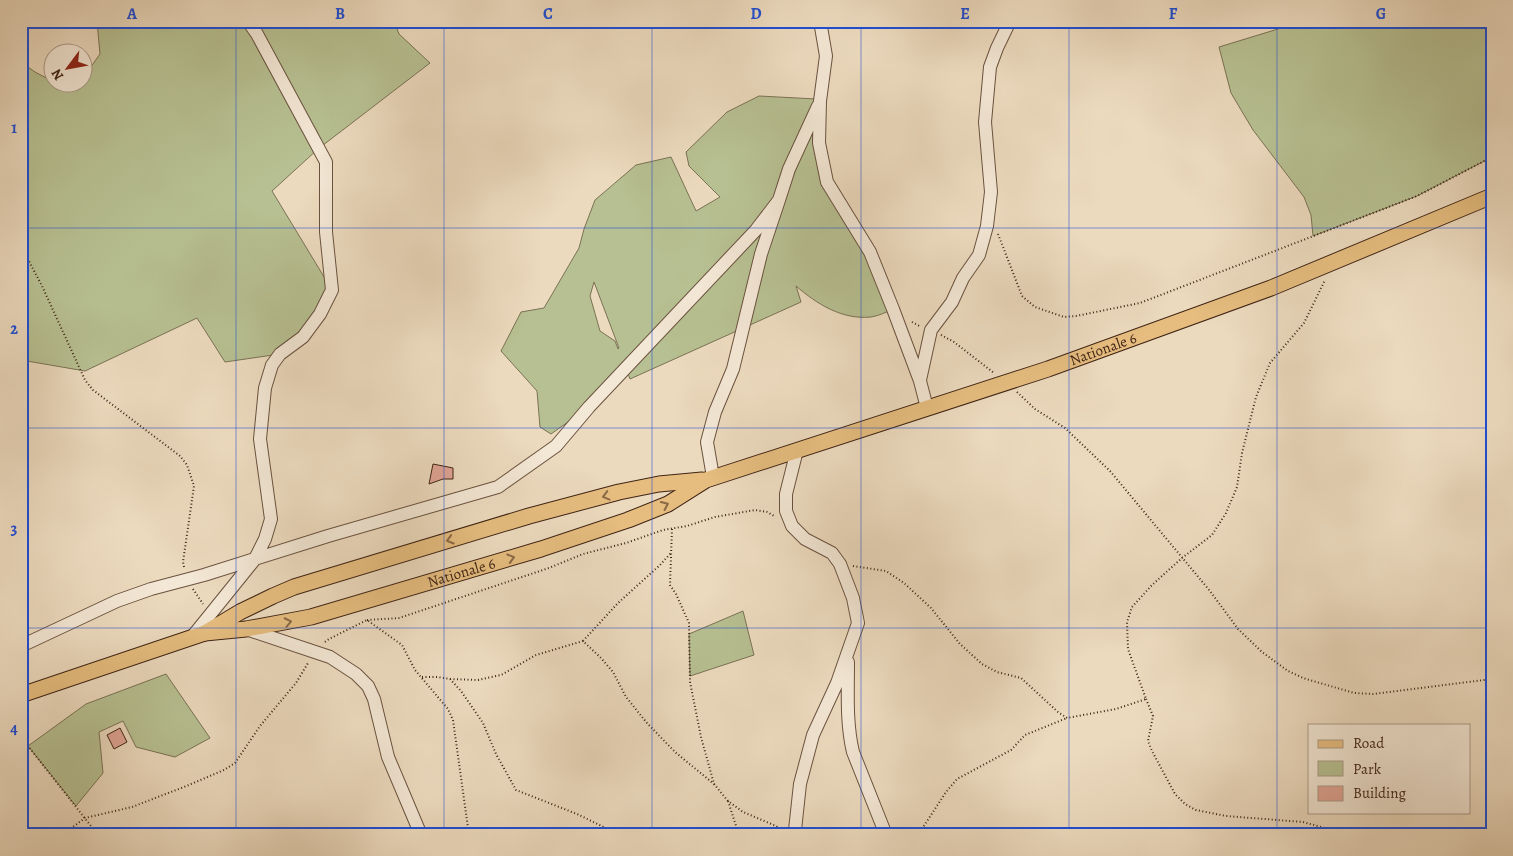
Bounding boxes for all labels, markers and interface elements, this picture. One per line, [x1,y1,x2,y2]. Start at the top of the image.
text: A [126,3,138,25]
text: B [335,3,345,25]
text: C [543,3,553,25]
text: D [750,3,762,25]
text: E [960,3,970,25]
text: F [1169,3,1178,25]
text: G [1376,3,1386,25]
north arrow [42,42,92,92]
text: N [47,65,68,84]
text: 1 [11,117,17,139]
text: 2 [10,318,18,340]
street label: Nationale 6 [1067,328,1139,370]
one-way arrow [603,490,611,500]
one-way arrow [659,501,668,511]
text: 3 [11,518,18,540]
one-way arrow [446,534,454,544]
street label: Nationale 6 [425,553,498,592]
one-way arrow [506,553,515,563]
one-way arrow [283,617,292,628]
text: 4 [10,718,18,740]
legend [1308,724,1470,814]
text: Road [1353,733,1385,753]
text: Park [1353,759,1382,779]
text: Building [1353,783,1406,803]

